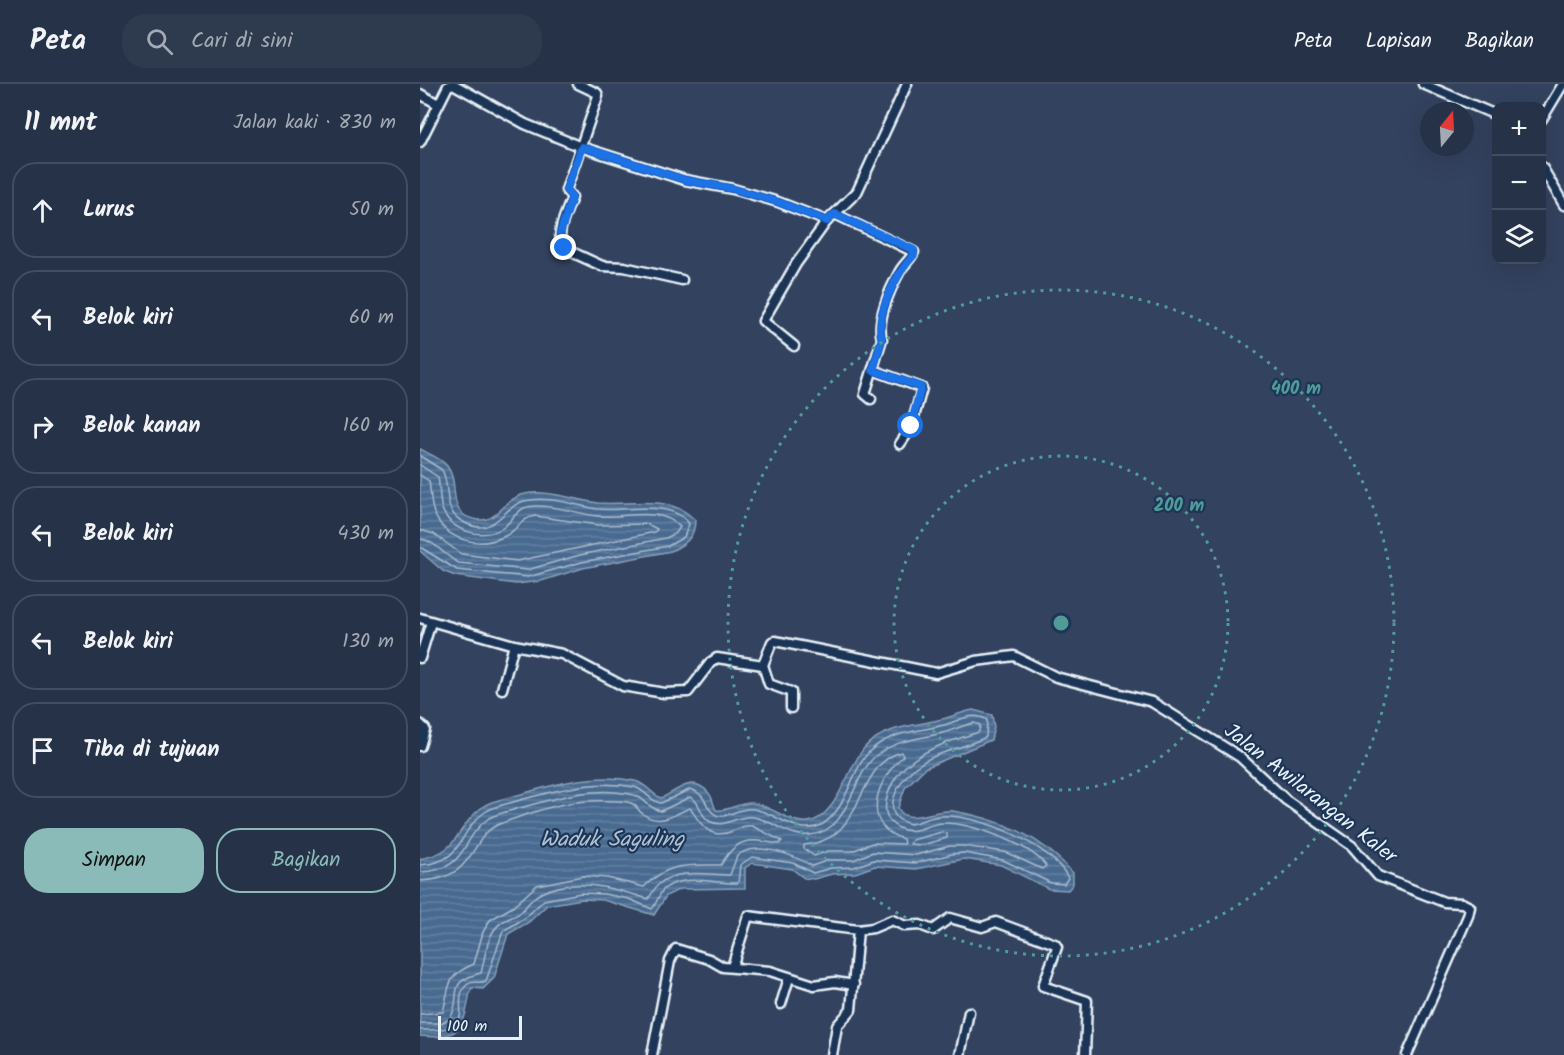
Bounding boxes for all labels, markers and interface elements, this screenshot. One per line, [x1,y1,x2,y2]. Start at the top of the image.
search box [122,14,542,68]
text: Peta [30,19,86,64]
text: Cari di sini [191,24,292,59]
icon: search [143,25,176,58]
text: Peta [1294,25,1333,58]
text: Lapisan [1366,25,1432,58]
text: Bagikan [1465,25,1534,58]
text: 11 mnt [24,102,97,144]
north arrow [1420,102,1474,156]
map controls [1492,102,1546,264]
button: + [1492,102,1546,156]
text: Jalan kaki · 830 m [233,107,396,139]
button: − [1492,156,1546,210]
text: Lurus [83,193,135,228]
icon: ahead [26,194,59,227]
text: 50 m [349,194,394,226]
button: layers [1492,210,1546,264]
route end [550,234,576,260]
text: Belok kiri [83,301,173,336]
icon: left [26,302,59,335]
text: 60 m [349,302,394,334]
text: 400 m [1271,375,1321,404]
text: Belok kanan [83,409,200,444]
icon: right [26,410,59,443]
text: 160 m [343,410,394,442]
route start [897,412,923,438]
text: 200 m [1154,492,1205,521]
text: Belok kiri [83,517,173,552]
icon: left [26,518,59,551]
text: 430 m [338,518,394,550]
centre of rings [1051,613,1071,633]
text: Belok kiri [83,625,173,660]
icon: left [26,626,59,659]
text: 130 m [342,626,394,658]
street label: Jalan Awilarangan Kaler [1216,716,1405,873]
text: Tiba di tujuan [83,733,219,768]
icon: arrive [26,734,59,767]
water label: Waduk Saguling [540,823,686,858]
button: Simpan [24,828,204,893]
button: Bagikan [216,828,396,893]
scale bar [438,1013,522,1040]
text: 100 m [447,1014,487,1039]

